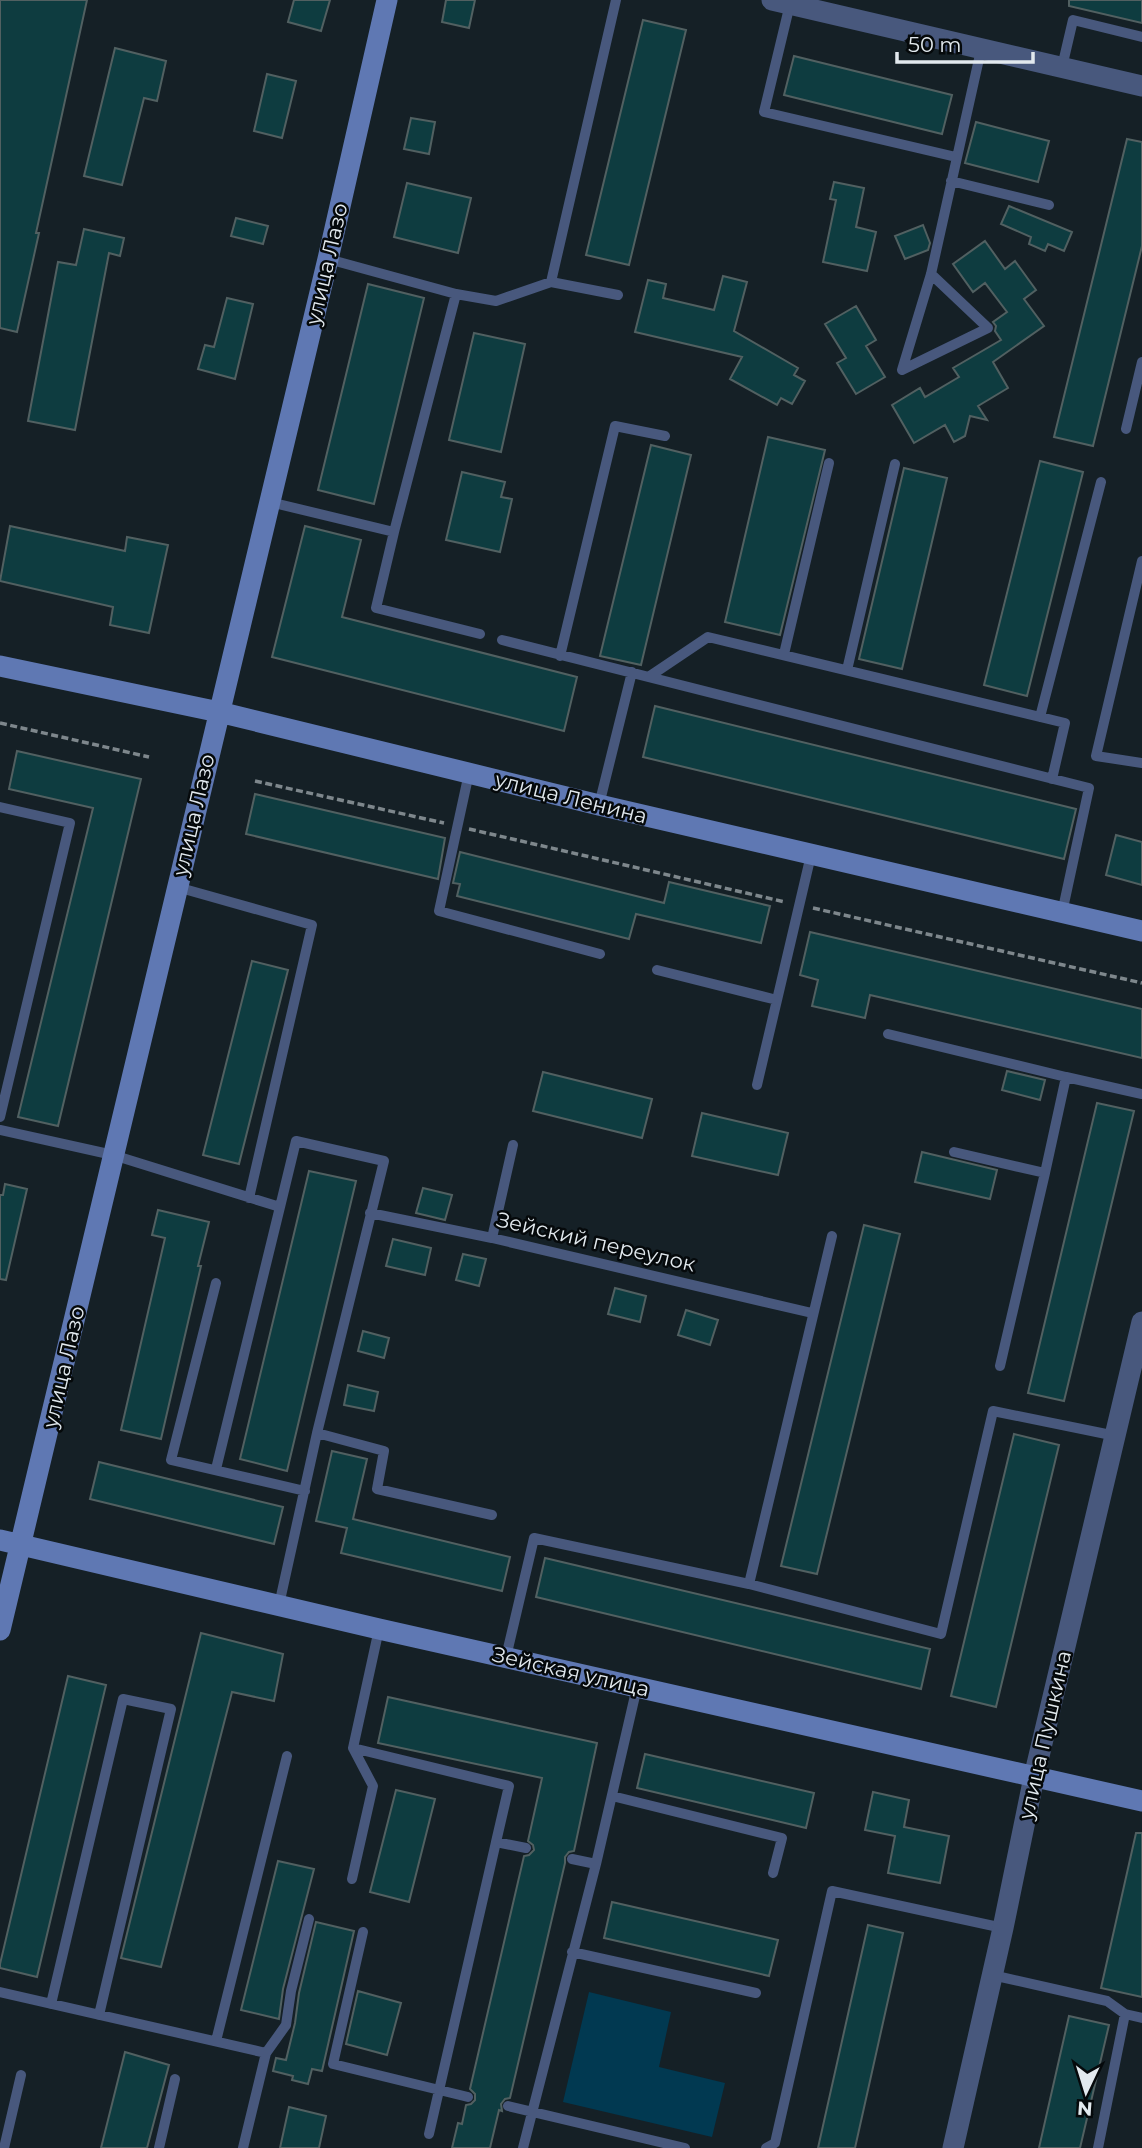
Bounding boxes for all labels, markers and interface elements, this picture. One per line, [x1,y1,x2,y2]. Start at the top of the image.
scale bar [897,21,1034,65]
text: 50 m [908,32,962,57]
street label: улица Лазо [300,200,353,328]
street label: улица Лазо [167,751,220,879]
street label: улица Ленина [492,766,650,828]
street label: Зейский переулок [494,1206,698,1277]
street label: улица Лазо [37,1303,90,1431]
street label: Зейская улица [490,1641,652,1702]
street label: улица Пушкина [1013,1648,1076,1823]
north arrow [1051,2057,1121,2127]
text: N [1076,2096,1093,2120]

